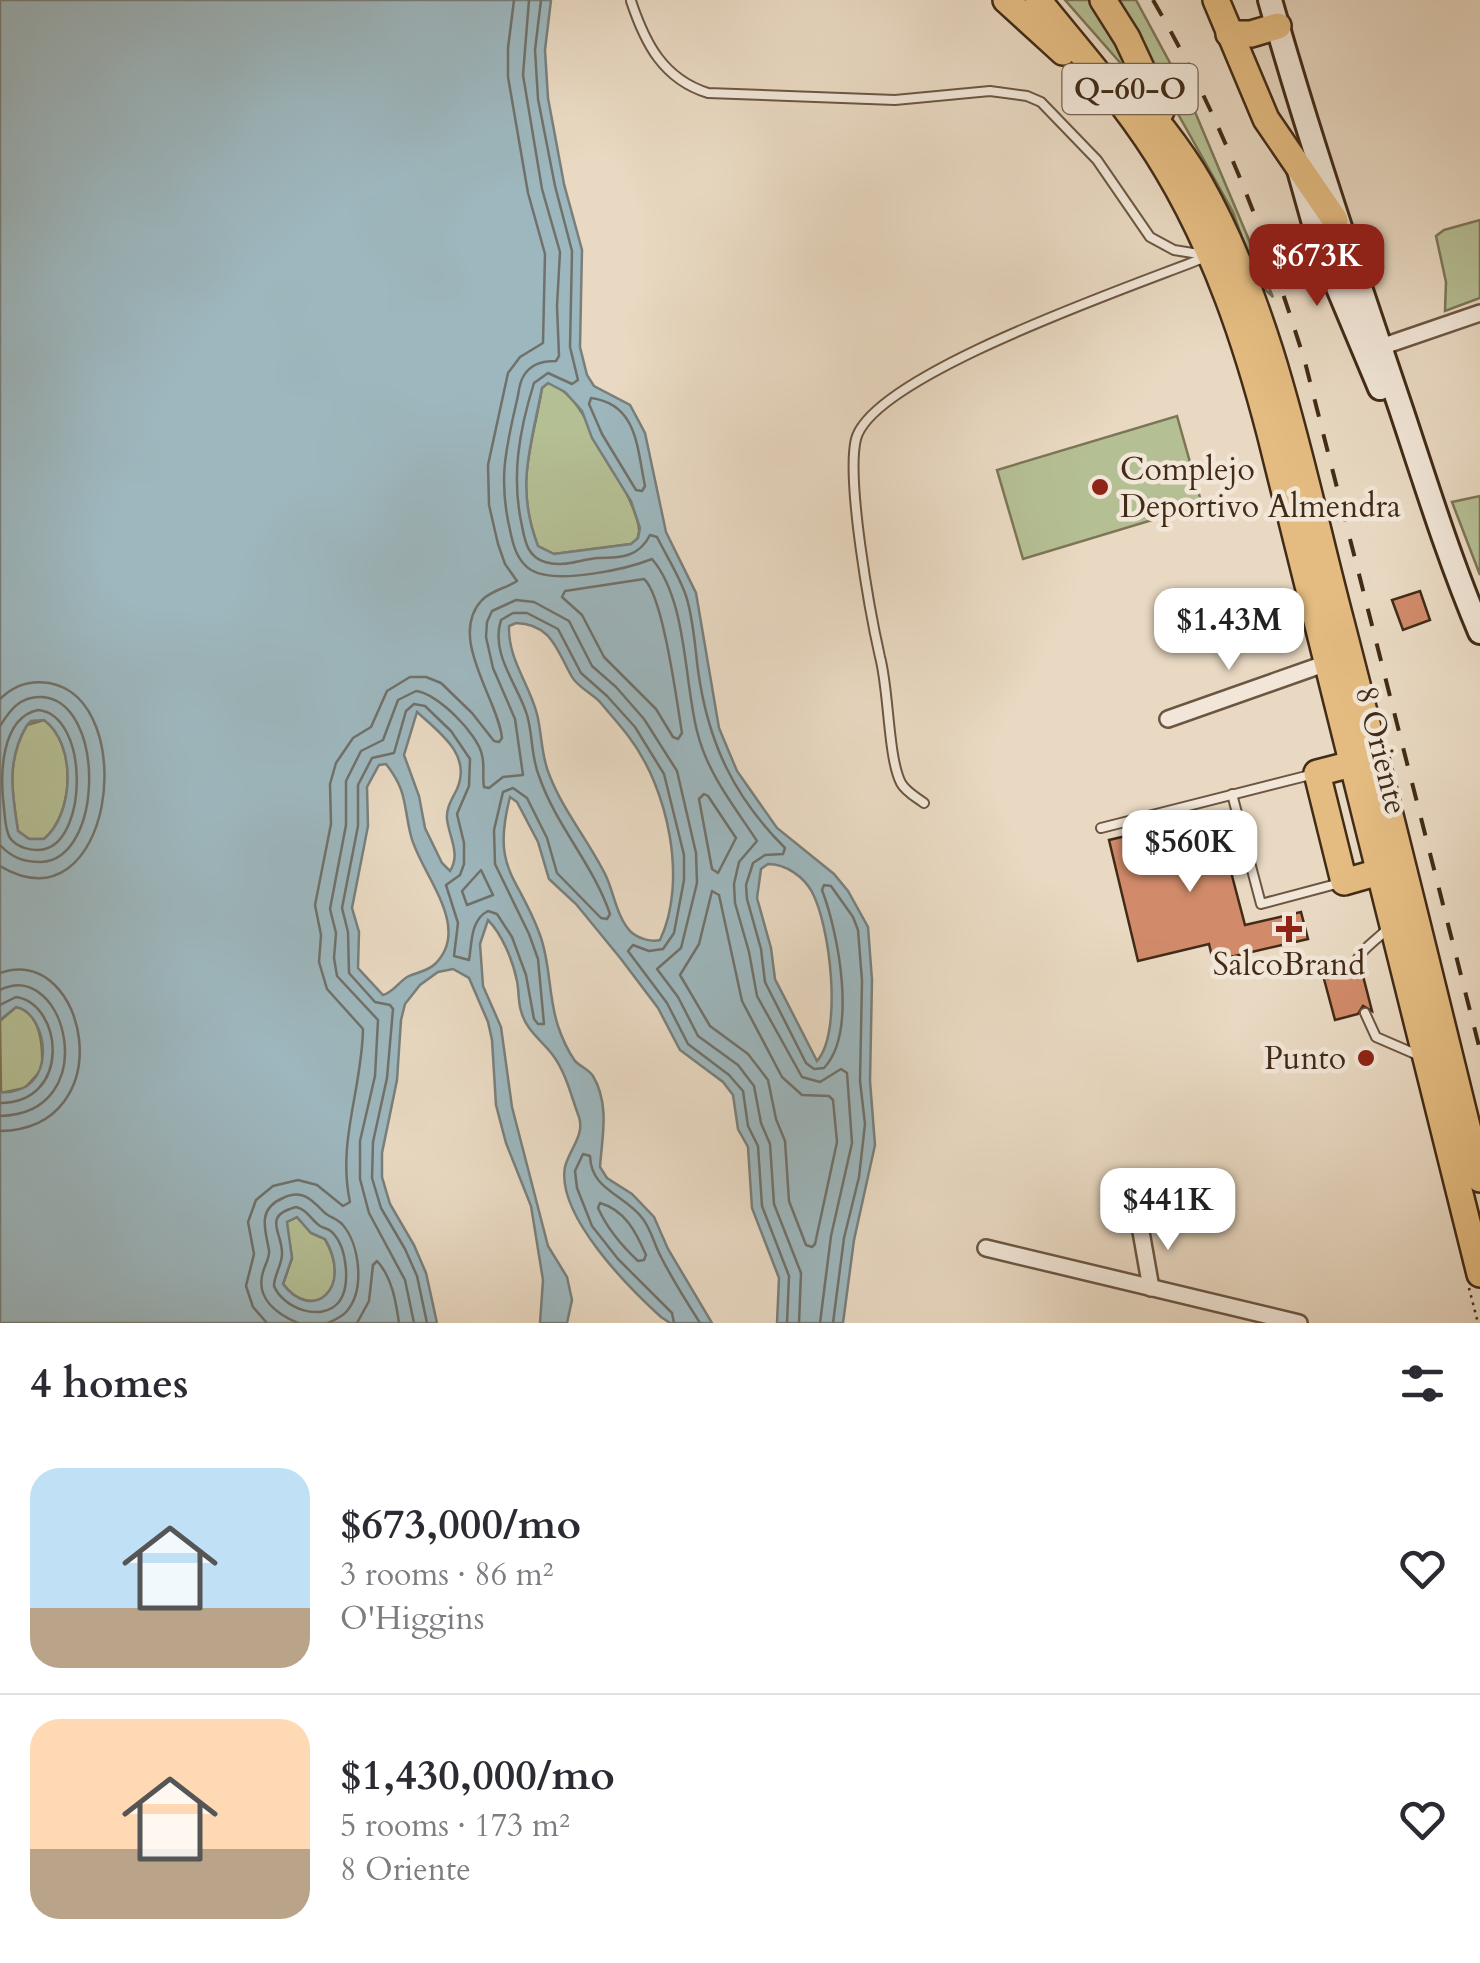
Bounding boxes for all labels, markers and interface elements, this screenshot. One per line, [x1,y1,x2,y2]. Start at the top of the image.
road number: Q-60-O [1062,64,1198,114]
pin: $673K [1247,224,1387,309]
text: $673K [1271,234,1363,278]
place label: Complejo Deportivo Almendra [1120,448,1401,529]
marker: Complejo Deportivo Almendra [1089,476,1111,498]
pin: $1.43M [1148,588,1310,673]
text: $1.43M [1176,598,1282,642]
street label: 8 Oriente [1344,682,1418,819]
pin: $560K [1120,810,1260,895]
text: $560K [1144,820,1236,864]
marker: SalcoBrand [1278,918,1300,940]
place label: SalcoBrand [1213,943,1365,987]
place label: Punto [1264,1037,1346,1081]
marker: Punto [1355,1047,1377,1069]
pin: $441K [1098,1168,1238,1253]
text: $441K [1122,1178,1214,1222]
text: 4 homes [30,1355,188,1412]
icon: filters [1395,1356,1450,1411]
text: $673,000/mo [340,1496,581,1553]
icon: home [110,1508,230,1628]
icon: heart [1395,1541,1450,1596]
text: 3 rooms · 86 m² [340,1553,553,1597]
text: O'Higgins [340,1597,484,1641]
text: $1,430,000/mo [340,1747,615,1804]
icon: home [110,1759,230,1879]
icon: heart [1395,1792,1450,1847]
text: 5 rooms · 173 m² [340,1804,570,1848]
text: 8 Oriente [340,1848,471,1892]

